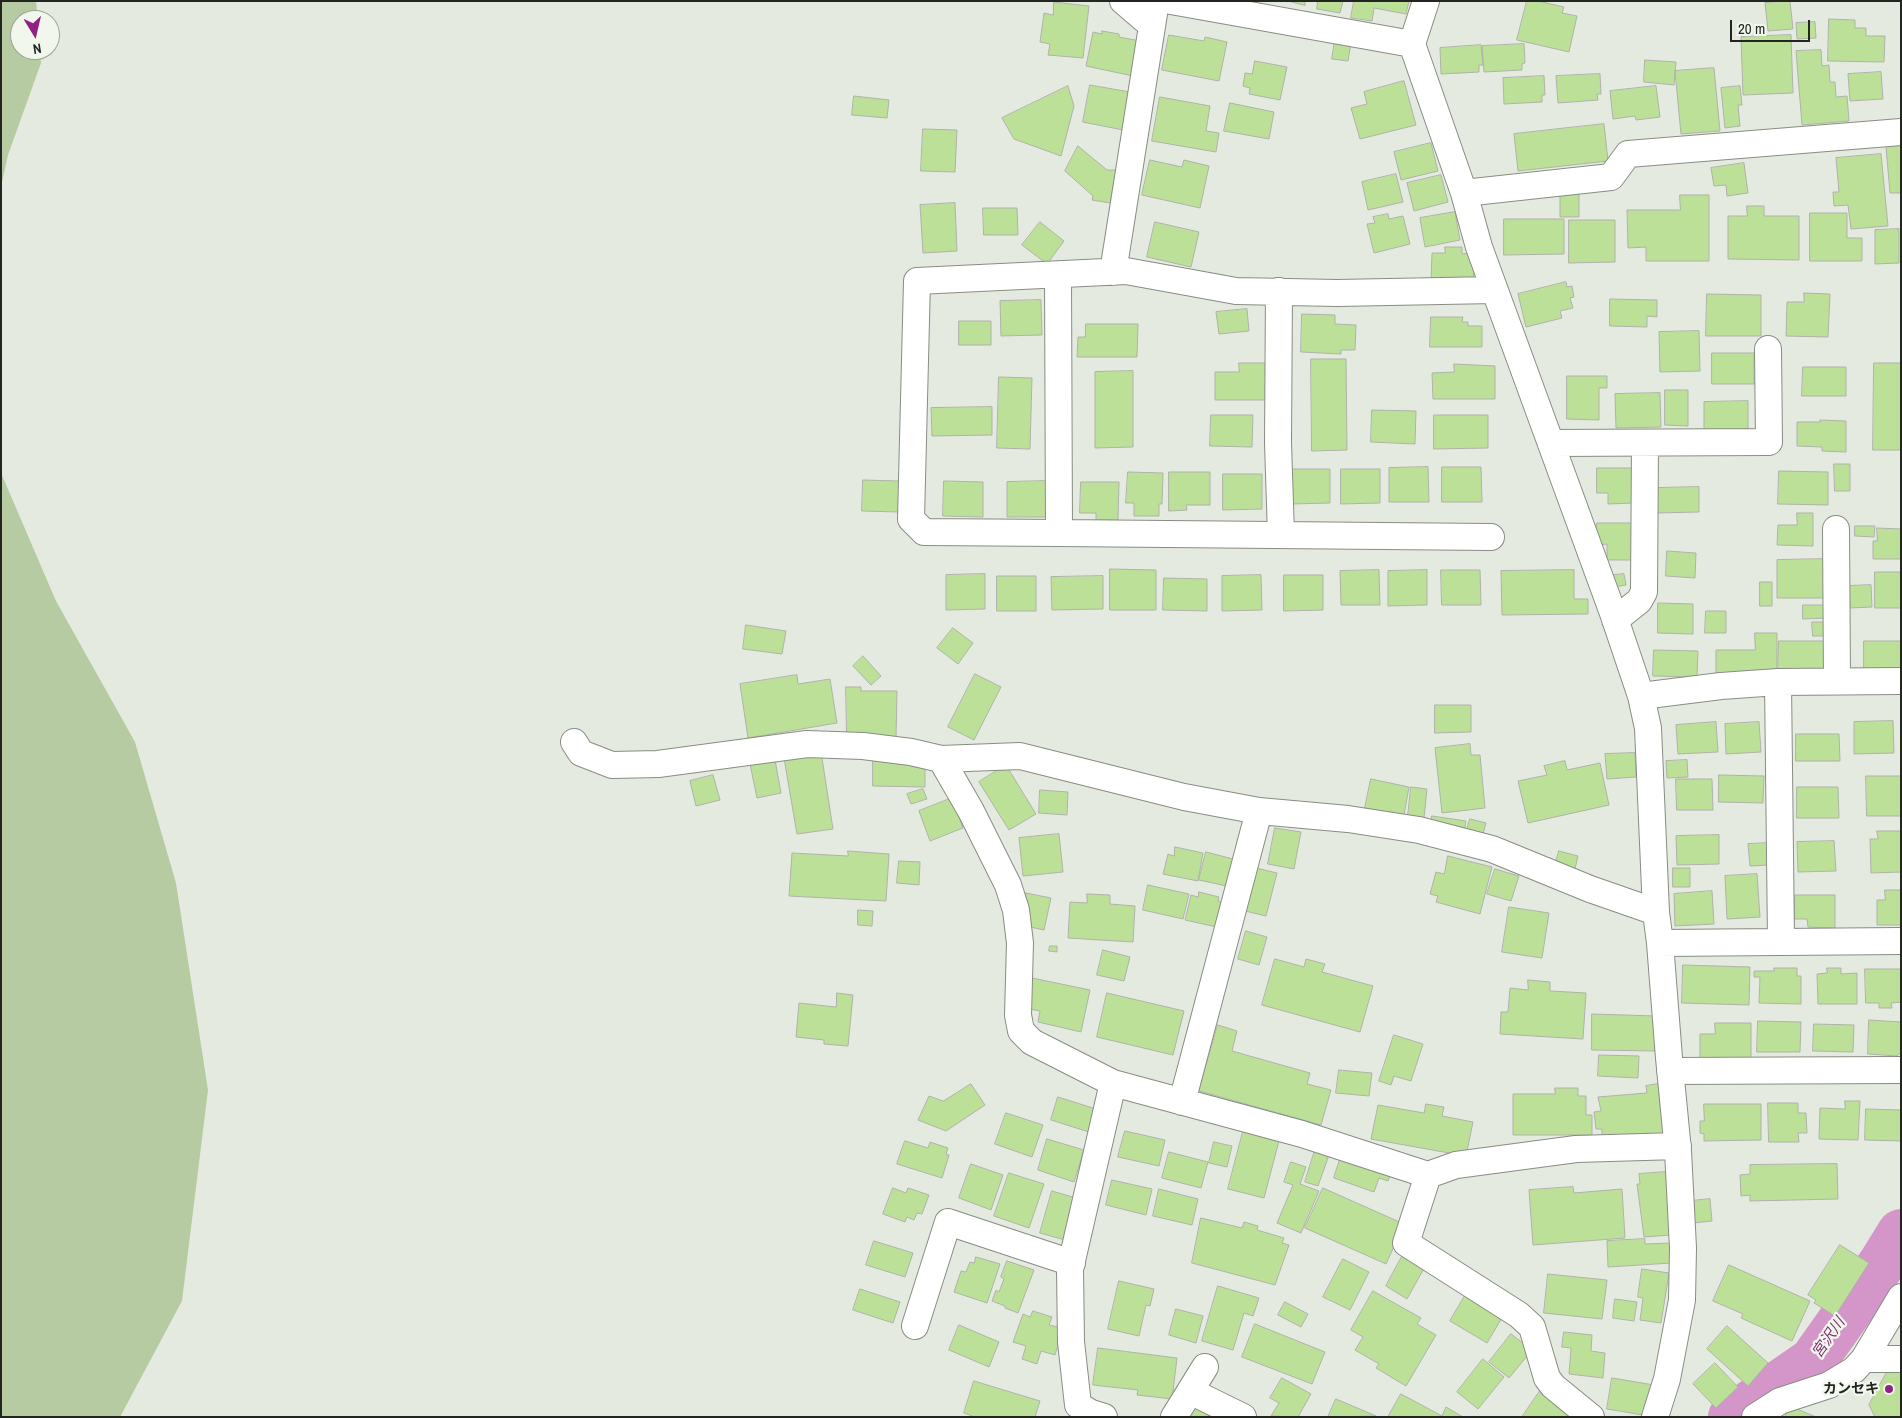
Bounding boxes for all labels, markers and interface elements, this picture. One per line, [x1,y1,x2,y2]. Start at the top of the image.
north arrow [10,10,60,60]
scale bar [1732,10,1812,42]
text: 20 m [1738,18,1765,39]
text: N [32,39,43,58]
water label: 宮沢川 [1809,1314,1849,1362]
place label: カンセキ [1823,1381,1879,1397]
marker: カンセキ [1883,1383,1895,1395]

